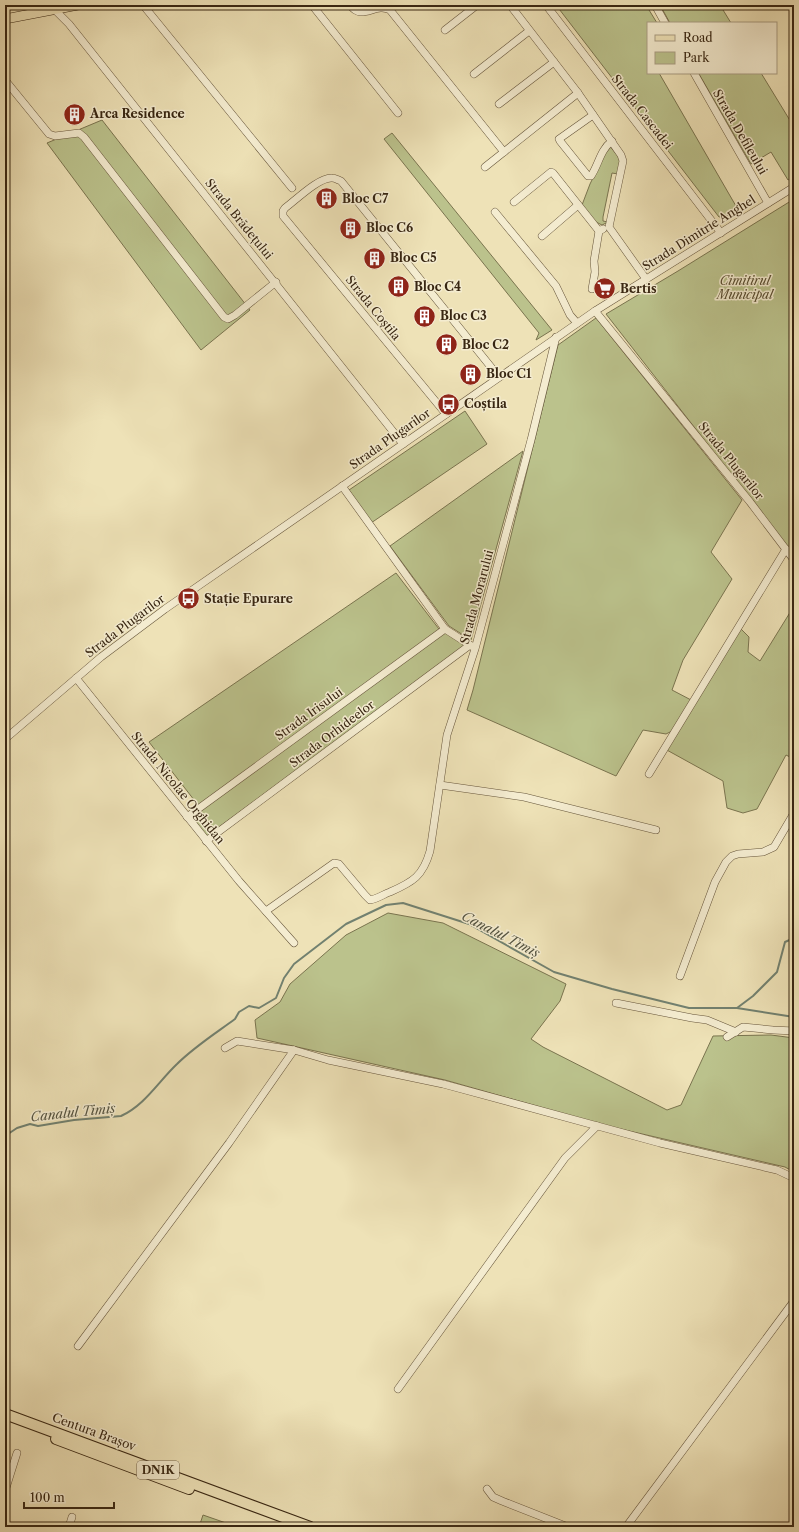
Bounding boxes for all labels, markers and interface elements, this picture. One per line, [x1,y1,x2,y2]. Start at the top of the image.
legend [647,22,777,74]
text: Road [683,30,713,45]
text: Park [683,50,710,65]
street label: Strada Cascadei [609,71,676,152]
street label: Strada Defileului [710,87,771,177]
building icon: Arca Residence [61,101,87,127]
place label: Arca Residence [89,106,185,121]
street label: Strada Brădețului [202,175,277,263]
building icon: Bloc C7 [314,186,340,212]
place label: Bloc C7 [342,191,389,206]
street label: Strada Dimitrie Anghel [639,191,758,274]
building icon: Bloc C6 [337,215,363,241]
place label: Bloc C6 [366,220,413,235]
building icon: Bloc C5 [361,245,387,271]
place label: Bloc C5 [390,250,437,265]
street label: Strada Coștila [342,272,404,344]
park label: Cimitirul Municipal [715,273,774,302]
building icon: Bloc C4 [386,274,412,300]
supermarket icon: Bertis [591,276,617,302]
place label: Bloc C4 [414,279,461,294]
place label: Bertis [620,281,657,296]
building icon: Bloc C3 [411,303,437,329]
place label: Bloc C3 [440,308,487,323]
building icon: Bloc C2 [434,332,460,358]
place label: Bloc C2 [462,337,509,352]
building icon: Bloc C1 [457,361,483,387]
place label: Bloc C1 [486,366,532,381]
bus stop icon: Coștila [435,391,461,417]
place label: Coștila [464,396,508,412]
street label: Strada Plugarilor [346,405,433,472]
street label: Strada Plugarilor [695,419,767,503]
street label: Strada Morarului [457,548,496,646]
bus stop icon: Stație Epurare [175,586,201,612]
street label: Strada Plugarilor [82,591,167,660]
place label: Stație Epurare [204,591,293,607]
street label: Strada Irisului [272,684,346,743]
street label: Strada Orhideelor [286,697,377,770]
street label: Strada Nicolae Orghidan [128,729,229,847]
water label: Canalul Timiș [459,907,543,962]
water label: Canalul Timiș [30,1100,117,1125]
street label: Centura Brașov [50,1409,139,1455]
road number: DN1K [137,1461,179,1479]
scale bar [24,1484,114,1510]
text: 100 m [30,1490,65,1505]

